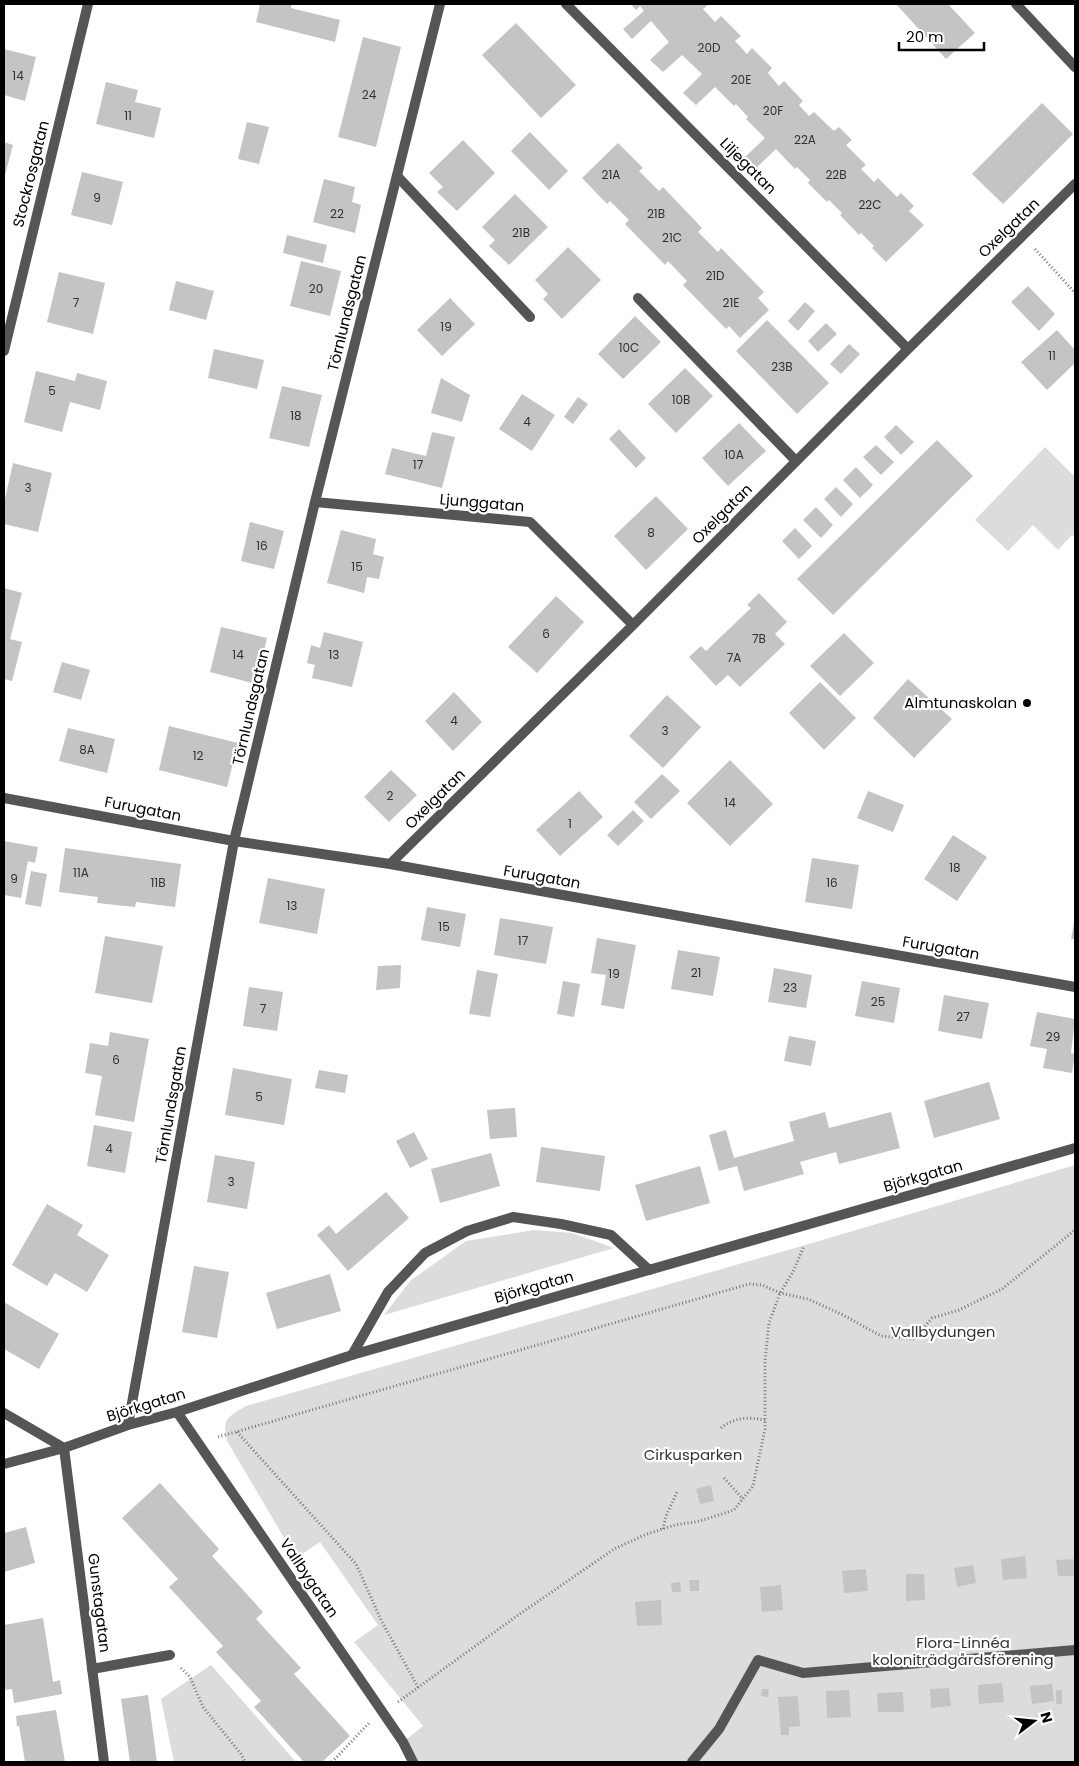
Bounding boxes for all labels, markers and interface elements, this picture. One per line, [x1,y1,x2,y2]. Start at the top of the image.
scale bar [899,20,984,52]
text: 20 m [906,26,944,47]
house number: 20D [698,39,720,56]
house number: 14 [12,67,24,84]
house number: 20E [731,71,751,88]
house number: 24 [362,86,377,103]
house number: 20F [763,102,783,119]
house number: 11 [124,107,132,124]
street label: Stockrosgatan [7,118,54,229]
house number: 22A [794,131,816,148]
street label: Liljegatan [715,133,781,199]
house number: 21A [602,166,620,183]
house number: 22B [825,166,847,183]
house number: 9 [93,189,101,206]
street label: Oxelgatan [974,193,1044,262]
house number: 22C [858,196,882,213]
house number: 22 [330,205,344,222]
house number: 21B [647,205,665,222]
house number: 21B [512,224,530,241]
house number: 21C [662,229,682,246]
street label: Törnlundsgatan [322,252,371,373]
house number: 21D [705,267,725,284]
house number: 20 [309,280,323,297]
house number: 7 [73,294,80,311]
house number: 21E [723,294,739,311]
house number: 19 [440,318,452,335]
house number: 10C [619,339,639,356]
house number: 11 [1048,347,1056,364]
house number: 23B [771,358,793,375]
house number: 5 [48,382,56,399]
house number: 10B [672,391,690,408]
house number: 18 [290,407,302,424]
house number: 4 [523,413,531,430]
house number: 10A [724,446,744,463]
house number: 17 [413,456,424,473]
house number: 3 [24,479,32,496]
street label: Oxelgatan [687,479,756,548]
street label: Ljunggatan [439,488,525,517]
house number: 8 [647,524,655,541]
house number: 16 [256,537,268,554]
house number: 15 [351,558,363,575]
house number: 6 [542,625,550,642]
house number: 7B [752,630,766,647]
street label: Törnlundsgatan [227,646,274,767]
house number: 14 [232,646,244,663]
house number: 13 [329,646,339,663]
house number: 7A [727,649,741,666]
place label: Almtunaskolan [904,692,1017,713]
marker: Almtunaskolan [1021,697,1033,709]
house number: 4 [450,712,458,729]
house number: 3 [661,722,669,739]
house number: 8A [79,741,95,758]
house number: 12 [193,747,203,764]
street label: Oxelgatan [400,764,469,833]
house number: 2 [387,787,394,804]
street label: Furugatan [103,791,183,826]
house number: 14 [724,794,736,811]
house number: 1 [568,815,572,832]
street label: Furugatan [502,859,582,894]
house number: 18 [949,859,961,876]
house number: 11A [73,864,89,881]
house number: 9 [10,870,18,887]
house number: 11B [150,874,166,891]
house number: 16 [826,874,838,891]
house number: 13 [287,897,297,914]
house number: 15 [438,918,450,935]
street label: Furugatan [901,930,981,965]
house number: 17 [518,932,529,949]
house number: 21 [691,964,701,981]
house number: 19 [608,965,620,982]
house number: 23 [783,979,797,996]
house number: 25 [871,993,885,1010]
house number: 7 [260,1000,267,1017]
house number: 27 [956,1008,970,1025]
house number: 29 [1046,1028,1060,1045]
street label: Törnlundsgatan [150,1044,191,1165]
house number: 6 [112,1051,120,1068]
house number: 5 [255,1088,263,1105]
house number: 4 [105,1140,113,1157]
street label: Björkgatan [881,1154,965,1197]
house number: 3 [227,1173,235,1190]
street label: Björkgatan [492,1265,576,1308]
park label: Vallbydungen [891,1321,995,1342]
street label: Björkgatan [104,1383,188,1426]
park label: Cirkusparken [644,1444,742,1465]
street label: Vallbygatan [275,1534,344,1622]
street label: Gunstagatan [83,1552,116,1654]
park label: Flora-Linnéa koloniträdgårdsförening [872,1632,1054,1670]
north arrow [1009,1696,1059,1746]
text: N [1035,1710,1058,1725]

